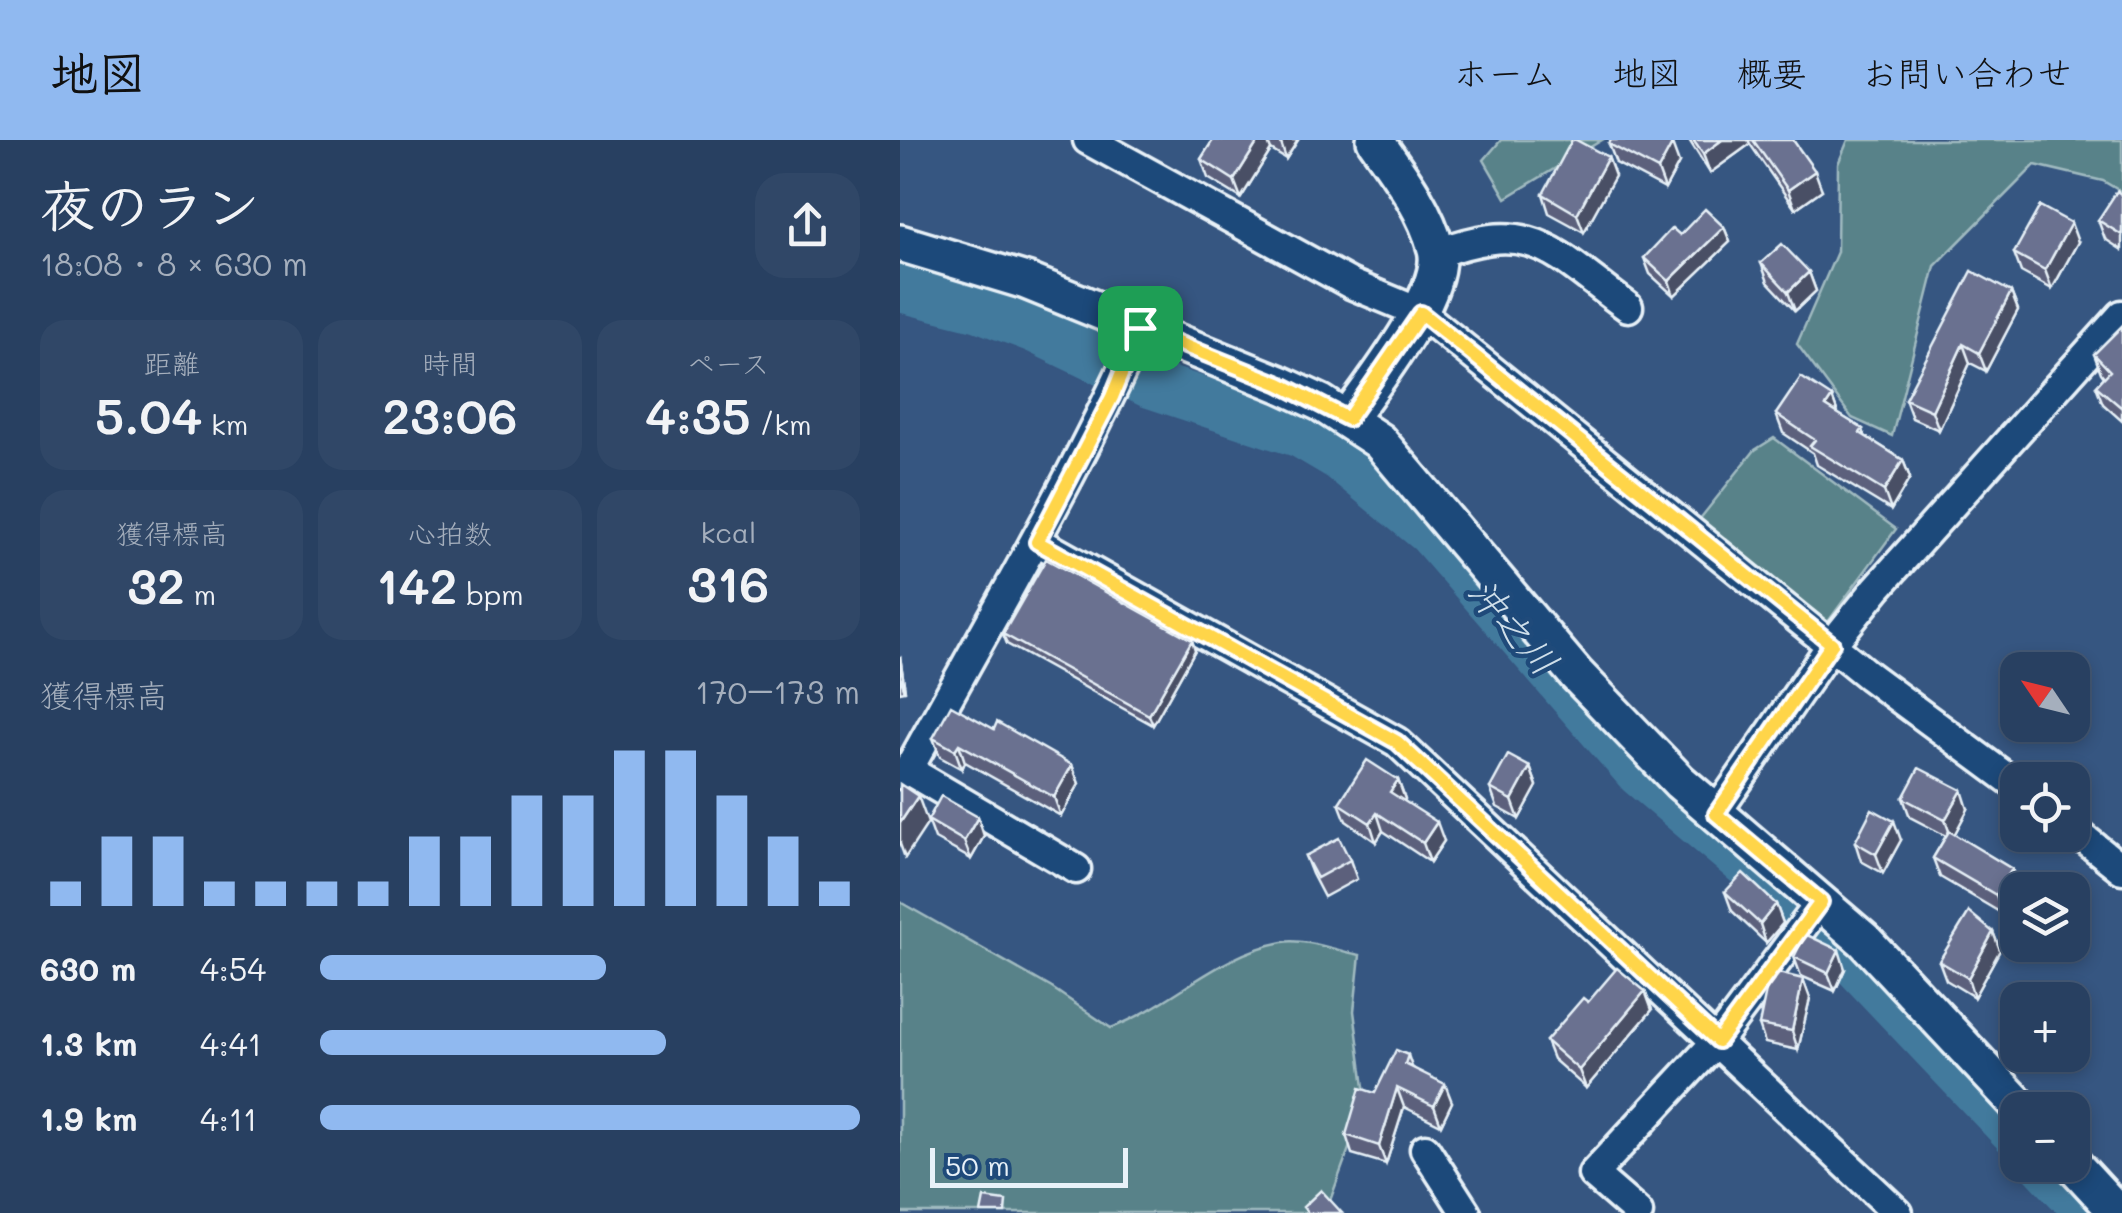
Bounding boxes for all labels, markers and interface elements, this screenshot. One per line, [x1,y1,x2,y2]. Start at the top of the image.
text: 地図 [50,41,146,103]
text: ホーム [1453,49,1557,95]
text: 地図 [1612,49,1682,95]
text: 概要 [1737,49,1807,95]
text: お問い合わせ [1862,49,2072,95]
text: 夜のラン [40,168,260,240]
button: share [755,173,860,278]
text: 18:08 · 8 × 630 m [40,242,308,284]
pin [1098,286,1183,371]
icon: arrive [1113,301,1168,356]
text: 距離 [144,345,200,381]
text: 時間 [422,345,478,381]
text: ペース [687,345,769,381]
text: 5.04 [95,382,202,448]
text: 23:06 [382,382,518,448]
text: 4:35 [645,382,751,448]
text: km [202,406,248,442]
text: /km [751,406,812,442]
text: kcal [700,514,756,550]
text: 獲得標高 [116,515,228,551]
text: 心拍数 [408,515,492,551]
text: 316 [687,550,769,616]
text: 32 [127,552,185,618]
text: 142 [376,552,457,618]
water label: 沖之川 [1458,566,1571,685]
text: m [185,576,216,612]
text: bpm [457,576,524,612]
north arrow [2000,652,2090,742]
map controls [2000,652,2090,1182]
text: 170–173 m [695,670,860,712]
text: 獲得標高 [40,673,168,715]
button: locate [2000,762,2090,852]
button: layers [2000,872,2090,962]
text: 630 m [40,947,136,989]
text: 4:54 [200,947,266,989]
button: + [2000,982,2090,1072]
text: 1.3 km [40,1022,137,1064]
text: 4:41 [200,1022,262,1064]
button: − [2000,1092,2090,1182]
text: 1.9 km [40,1097,137,1139]
text: 4:11 [200,1097,257,1139]
scale bar [930,1143,1128,1188]
text: 50 m [945,1147,1010,1183]

